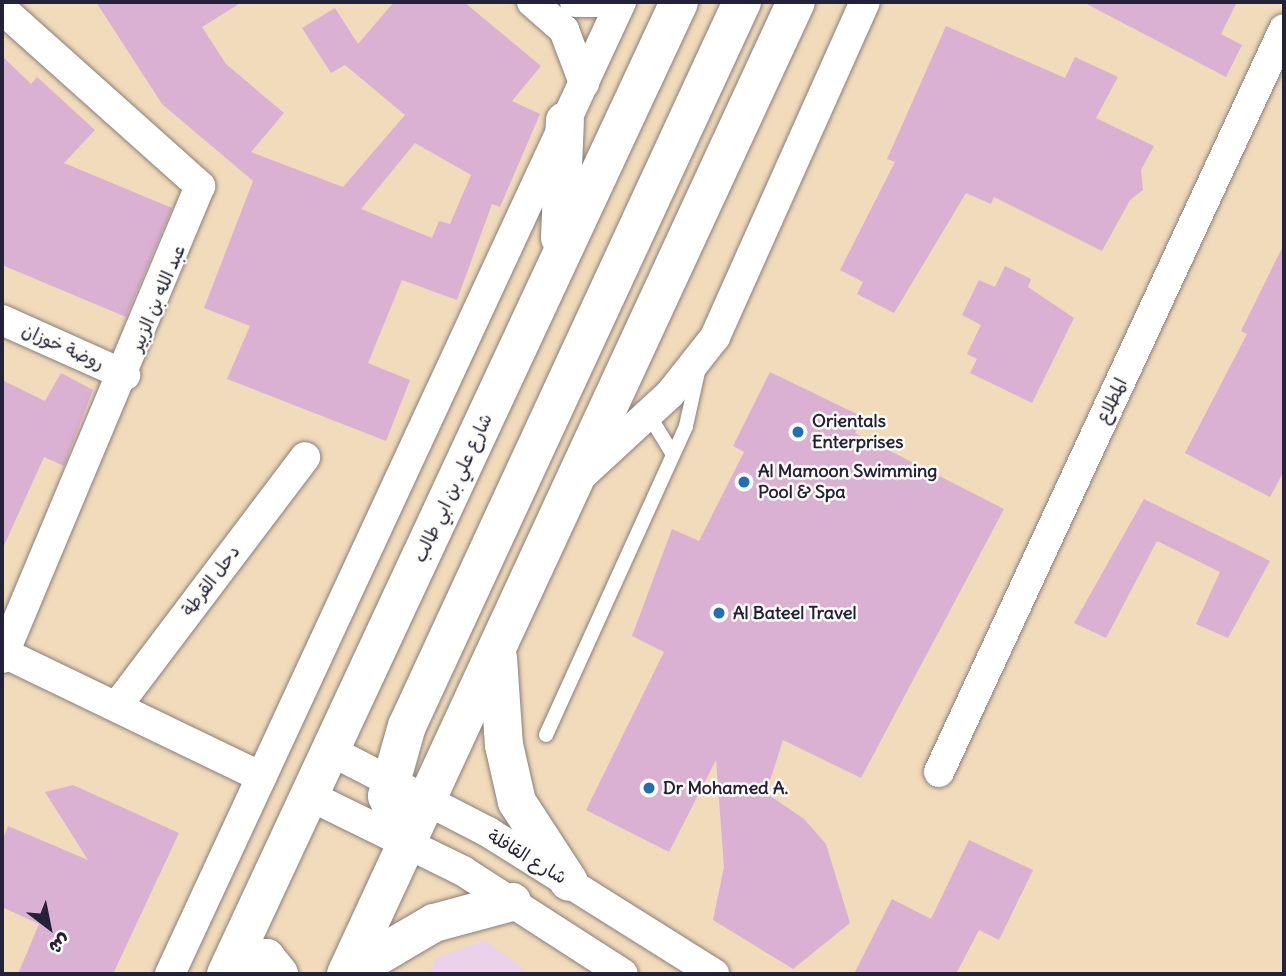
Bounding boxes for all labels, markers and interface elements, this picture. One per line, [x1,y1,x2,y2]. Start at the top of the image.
street label: عبد الله بن الزبير [126,242,190,354]
street label: روضة خوزان [19,319,107,375]
street label: المطلاع [1092,375,1132,427]
street label: شارع علي بن ابي طالب [409,410,497,566]
place label: Orientals Enterprises [812,411,903,453]
marker: Orientals Enterprises [790,424,806,440]
place label: Al Mamoon Swimming Pool & Spa [758,461,937,504]
marker: Al Mamoon Swimming Pool & Spa [736,474,752,490]
street label: دحل القرطة [177,541,245,621]
place label: Al Bateel Travel [733,602,857,624]
marker: Al Bateel Travel [711,605,727,621]
place label: Dr Mohamed A. [663,777,788,799]
marker: Dr Mohamed A. [641,780,657,796]
street label: شارع القافلة [484,825,570,889]
north arrow [14,892,84,962]
text: ش [45,929,75,961]

